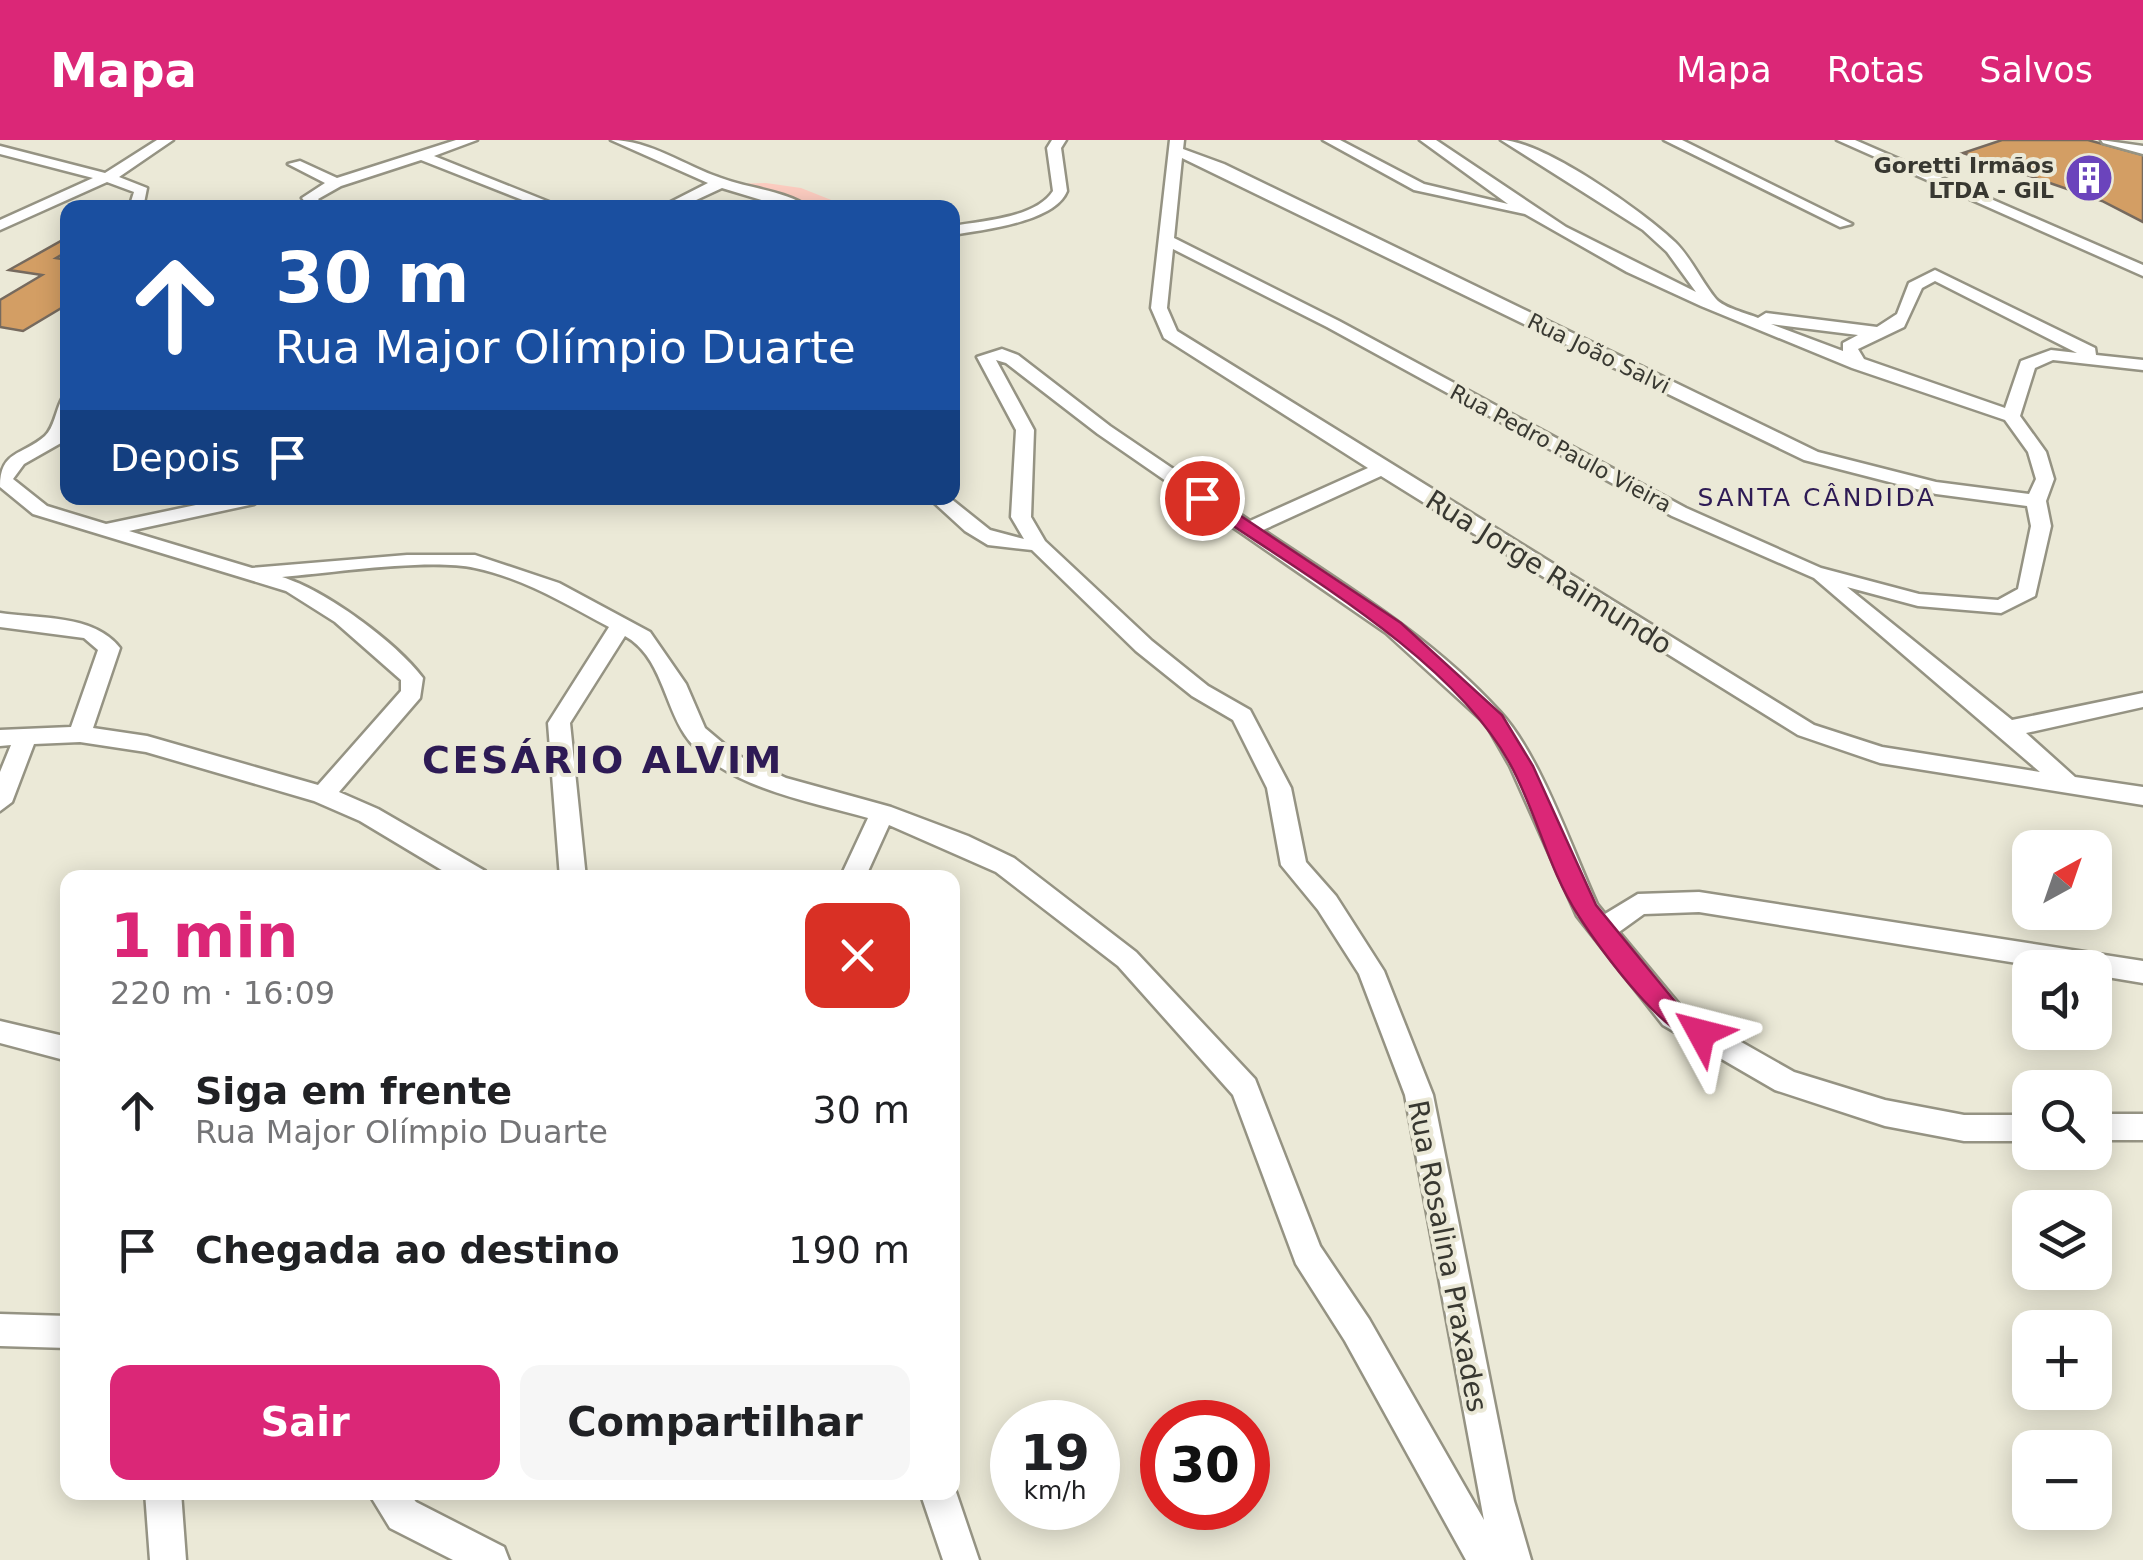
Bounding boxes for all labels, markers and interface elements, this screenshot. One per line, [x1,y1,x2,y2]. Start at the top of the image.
text: Mapa [50,42,197,98]
text: Mapa [1676,50,1772,90]
text: Rotas [1827,50,1924,90]
text: Salvos [1979,50,2093,90]
building icon: Goretti Irmãos LTDA - GIL [2063,152,2115,204]
place label: Goretti Irmãos LTDA - GIL [1874,153,2054,203]
text: 30 m [275,237,470,319]
icon: ahead [110,240,240,370]
street label: Rua João Salvi [1524,308,1674,399]
text: Rua Major Olímpio Duarte [275,321,856,374]
street label: Rua Pedro Paulo Vieira [1446,379,1676,517]
icon: arrive [260,430,315,485]
text: Depois [110,436,240,480]
pin [1160,456,1245,541]
icon: arrive [1175,471,1230,526]
street label: Rua Jorge Raimundo [1420,483,1678,662]
district label: SANTA CÂNDIDA [1698,483,1936,512]
district label: CESÁRIO ALVIM [422,738,784,782]
north arrow [2012,830,2112,930]
map controls [2012,830,2112,1530]
text: 1 min [110,901,298,971]
button: close [805,903,910,1008]
button: sound [2012,950,2112,1050]
text: 220 m · 16:09 [110,974,335,1012]
position arrow [1649,981,1753,1085]
text: Siga em frente [195,1069,512,1113]
button: search [2012,1070,2112,1170]
icon: ahead [110,1083,165,1138]
text: 30 m [813,1088,910,1132]
street label: Rua Rosalina Praxades [1401,1097,1494,1415]
text: Rua Major Olímpio Duarte [195,1113,608,1151]
button: layers [2012,1190,2112,1290]
icon: arrive [110,1223,165,1278]
text: Chegada ao destino [195,1228,620,1272]
text: 190 m [788,1228,910,1272]
button: + [2012,1310,2112,1410]
button: Sair [110,1365,500,1480]
button: Compartilhar [520,1365,910,1480]
speed limit sign: 30 [1140,1400,1270,1530]
text: 19 [1020,1424,1090,1482]
button: − [2012,1430,2112,1530]
text: km/h [1023,1476,1087,1505]

